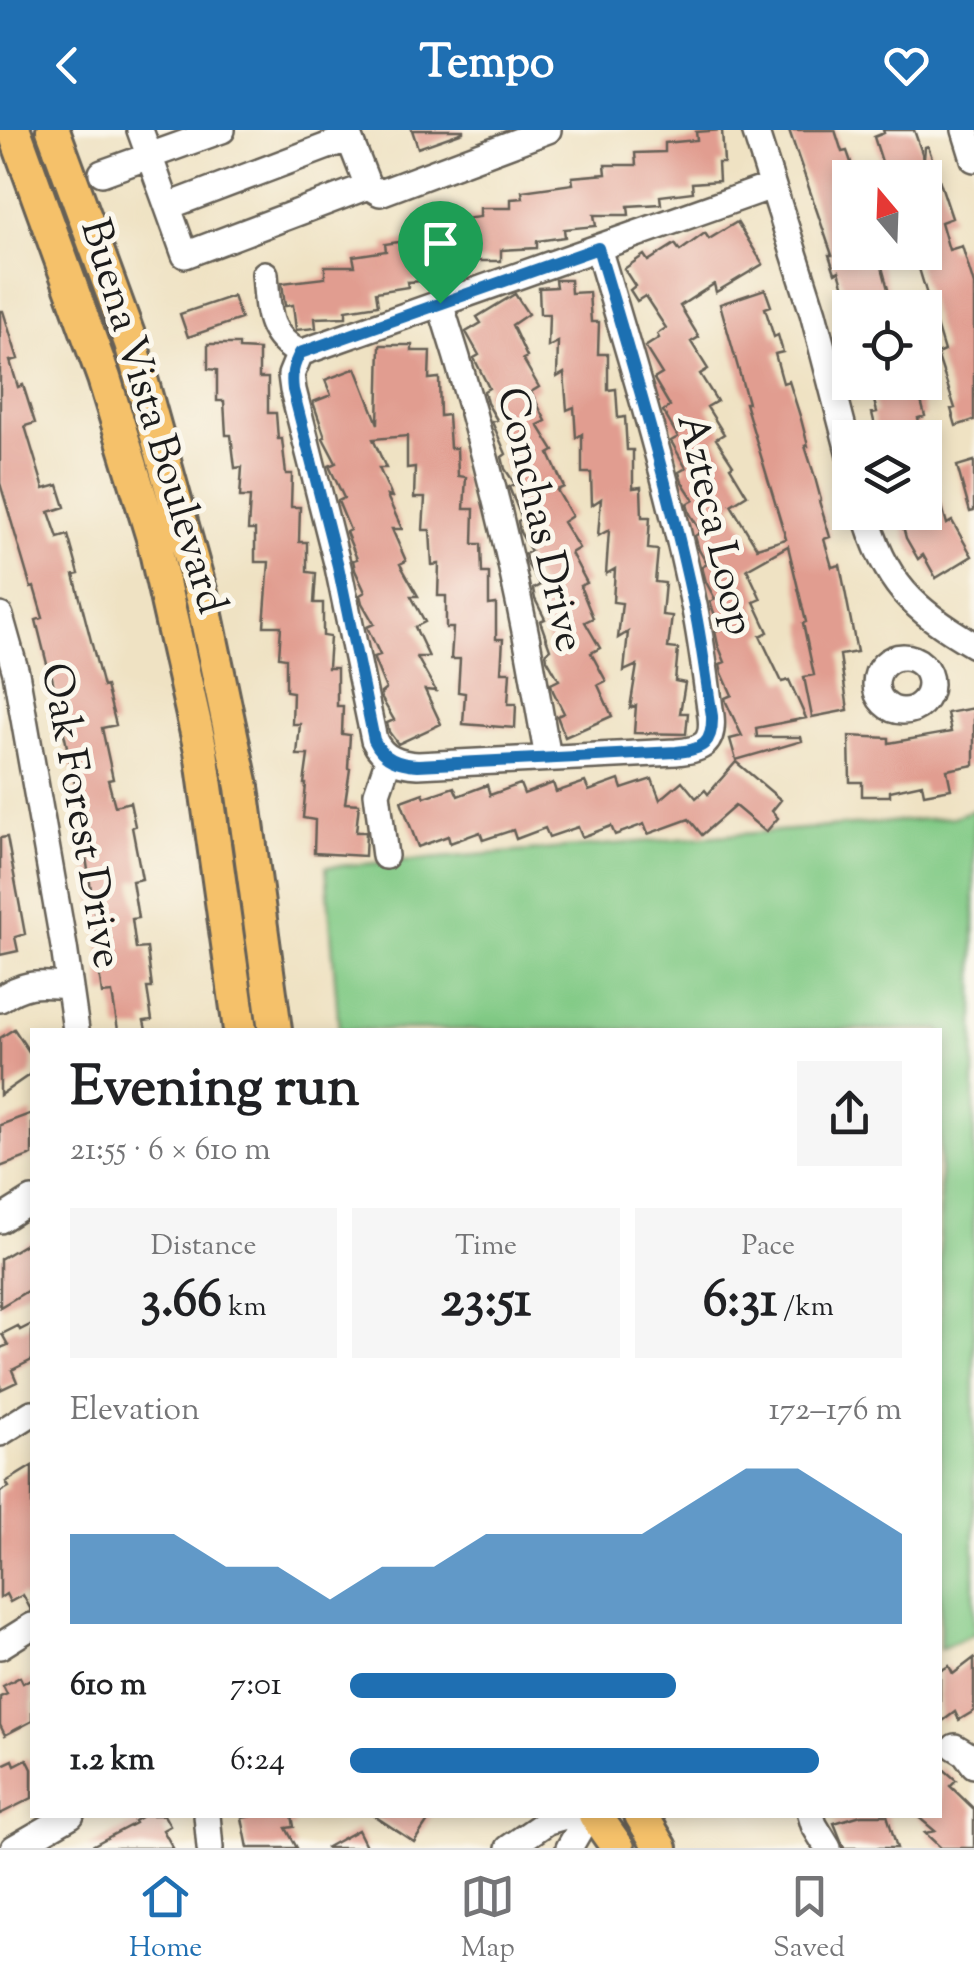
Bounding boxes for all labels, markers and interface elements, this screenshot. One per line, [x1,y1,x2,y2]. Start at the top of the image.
text: Tempo [419,33,555,98]
icon: back [40,38,95,93]
icon: heart [879,38,934,93]
north arrow [832,160,942,270]
map controls [832,160,942,530]
pin [398,201,483,304]
street label: Buena Vista Boulevard [62,212,240,622]
icon: arrive [413,216,468,271]
button: locate [832,290,942,400]
street label: Conchas Drive [478,382,598,658]
street label: Azteca Loop [658,408,768,642]
button: layers [832,420,942,530]
street label: Oak Forest Drive [23,659,135,973]
text: Evening run [70,1051,359,1130]
button: share [797,1061,902,1166]
text: 21:55 · 6 × 610 m [70,1128,271,1174]
text: Distance [151,1227,256,1267]
text: Time [455,1227,517,1267]
text: Pace [742,1227,795,1267]
text: 3.66 [141,1267,222,1339]
text: 23:51 [441,1267,531,1339]
text: 6:31 [703,1267,777,1339]
text: km [222,1288,267,1328]
text: /km [777,1288,834,1328]
text: Elevation [70,1388,200,1434]
text: 172–176 m [769,1388,902,1434]
text: 610 m [70,1663,146,1709]
text: 7:01 [230,1663,282,1709]
text: 1.2 km [70,1738,155,1784]
text: 6:24 [230,1738,285,1784]
tab: Home [129,1869,202,1969]
tab: Map [460,1869,515,1969]
tab: Saved [773,1869,845,1969]

